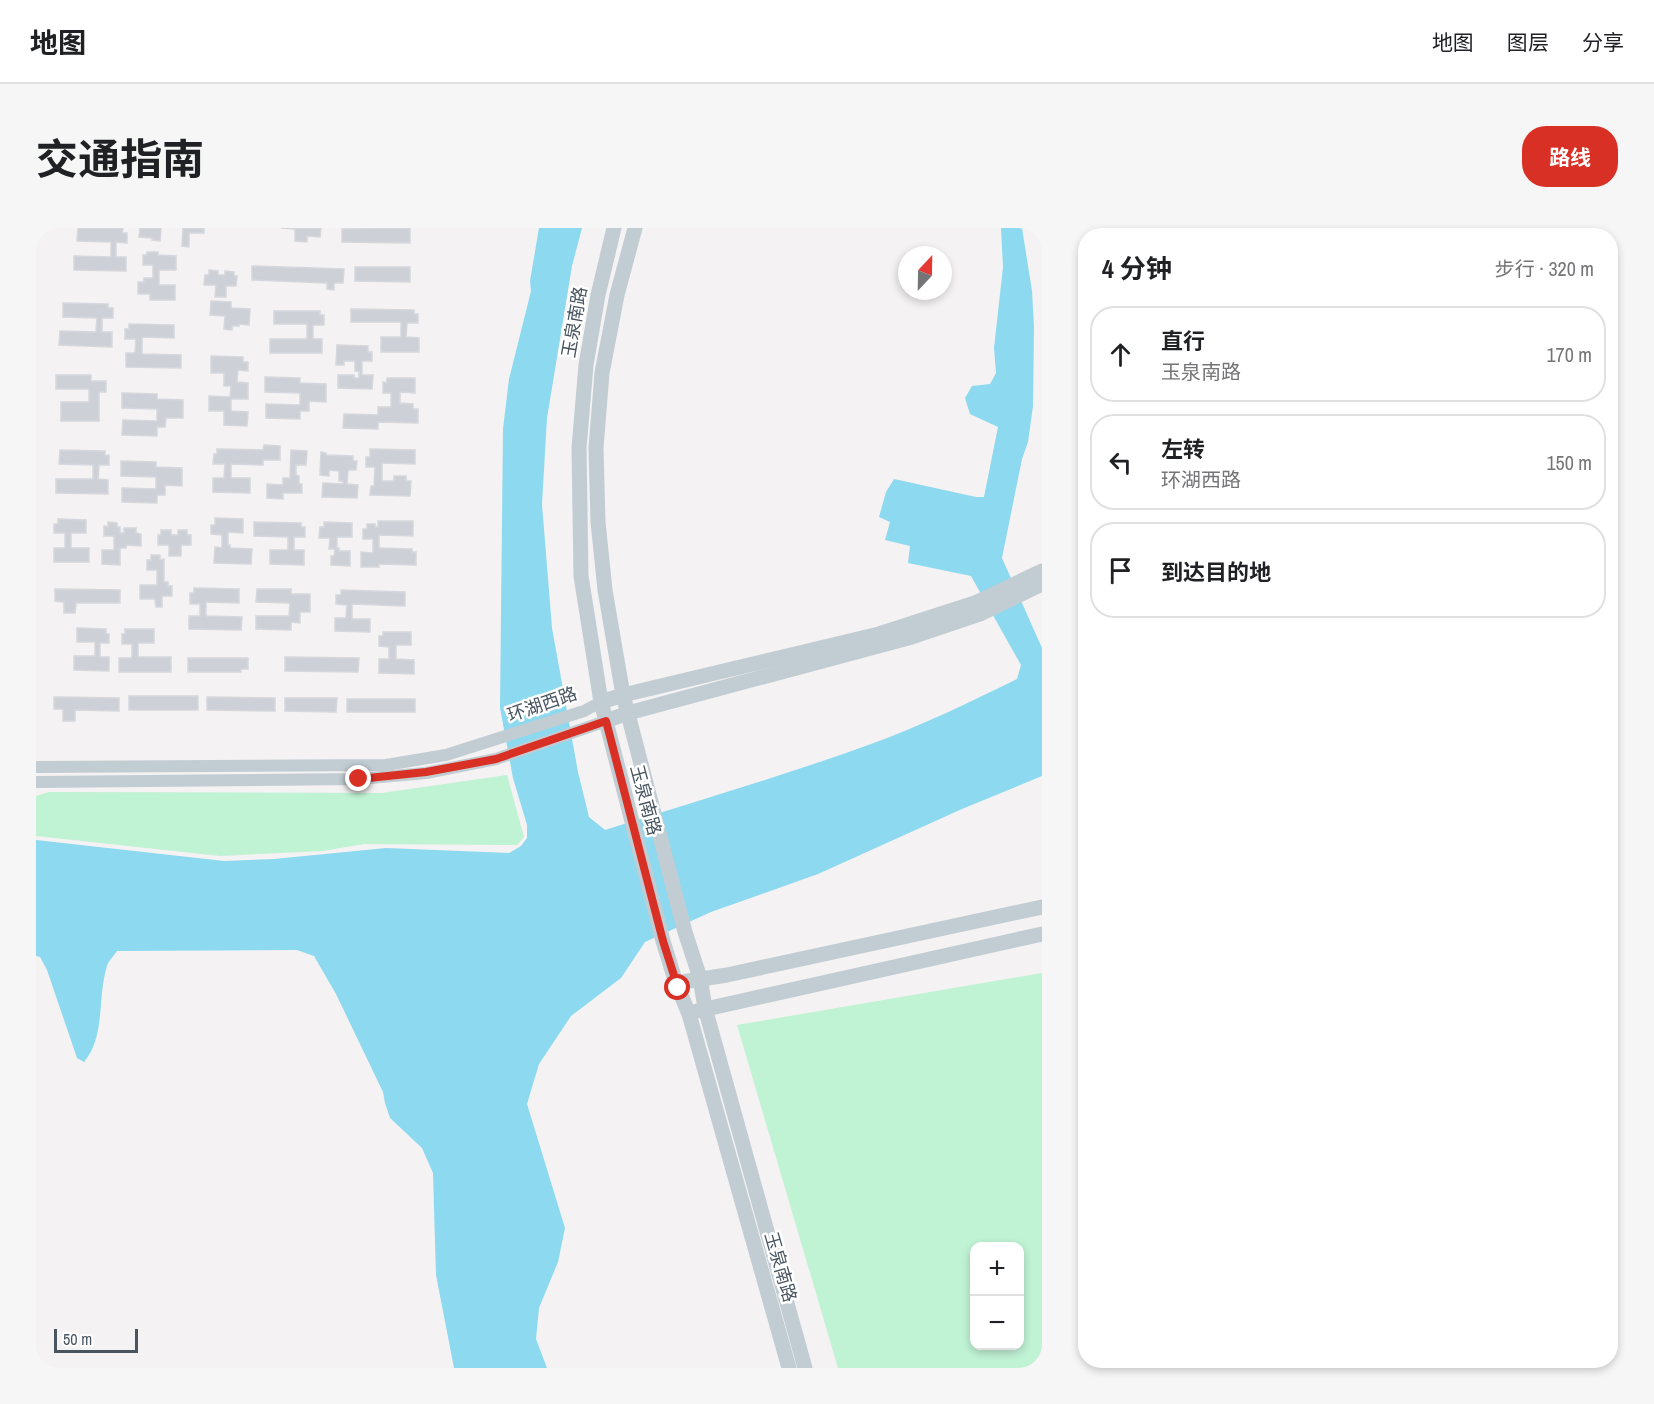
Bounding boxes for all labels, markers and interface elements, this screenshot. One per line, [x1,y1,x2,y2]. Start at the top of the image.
text: 地图 [30,24,86,62]
text: 地图 [1432,28,1474,57]
text: 图层 [1507,28,1549,57]
text: 分享 [1582,28,1624,57]
button: 路线 [1522,126,1618,187]
text: 交通指南 [36,131,204,187]
north arrow [898,246,952,300]
text: 4 分钟 [1102,251,1172,286]
text: 步行 · 320 m [1495,255,1594,282]
street label: 玉泉南路 [555,284,593,360]
text: 直行 [1161,326,1205,356]
icon: ahead [1104,338,1137,371]
text: 170 m [1546,341,1592,368]
text: 玉泉南路 [1161,358,1241,385]
text: 左转 [1161,434,1205,464]
icon: left [1104,446,1137,479]
text: 150 m [1546,449,1592,476]
text: 环湖西路 [1161,466,1241,493]
icon: arrive [1104,554,1137,587]
text: 到达目的地 [1161,557,1271,587]
street label: 环湖西路 [504,680,580,728]
street label: 玉泉南路 [625,762,667,838]
route end [345,765,371,791]
route start [664,974,690,1000]
street label: 玉泉南路 [759,1229,803,1305]
map controls [970,1242,1024,1350]
button: + [970,1242,1024,1296]
button: − [970,1296,1024,1350]
scale bar [54,1326,138,1354]
text: 50 m [63,1328,92,1350]

